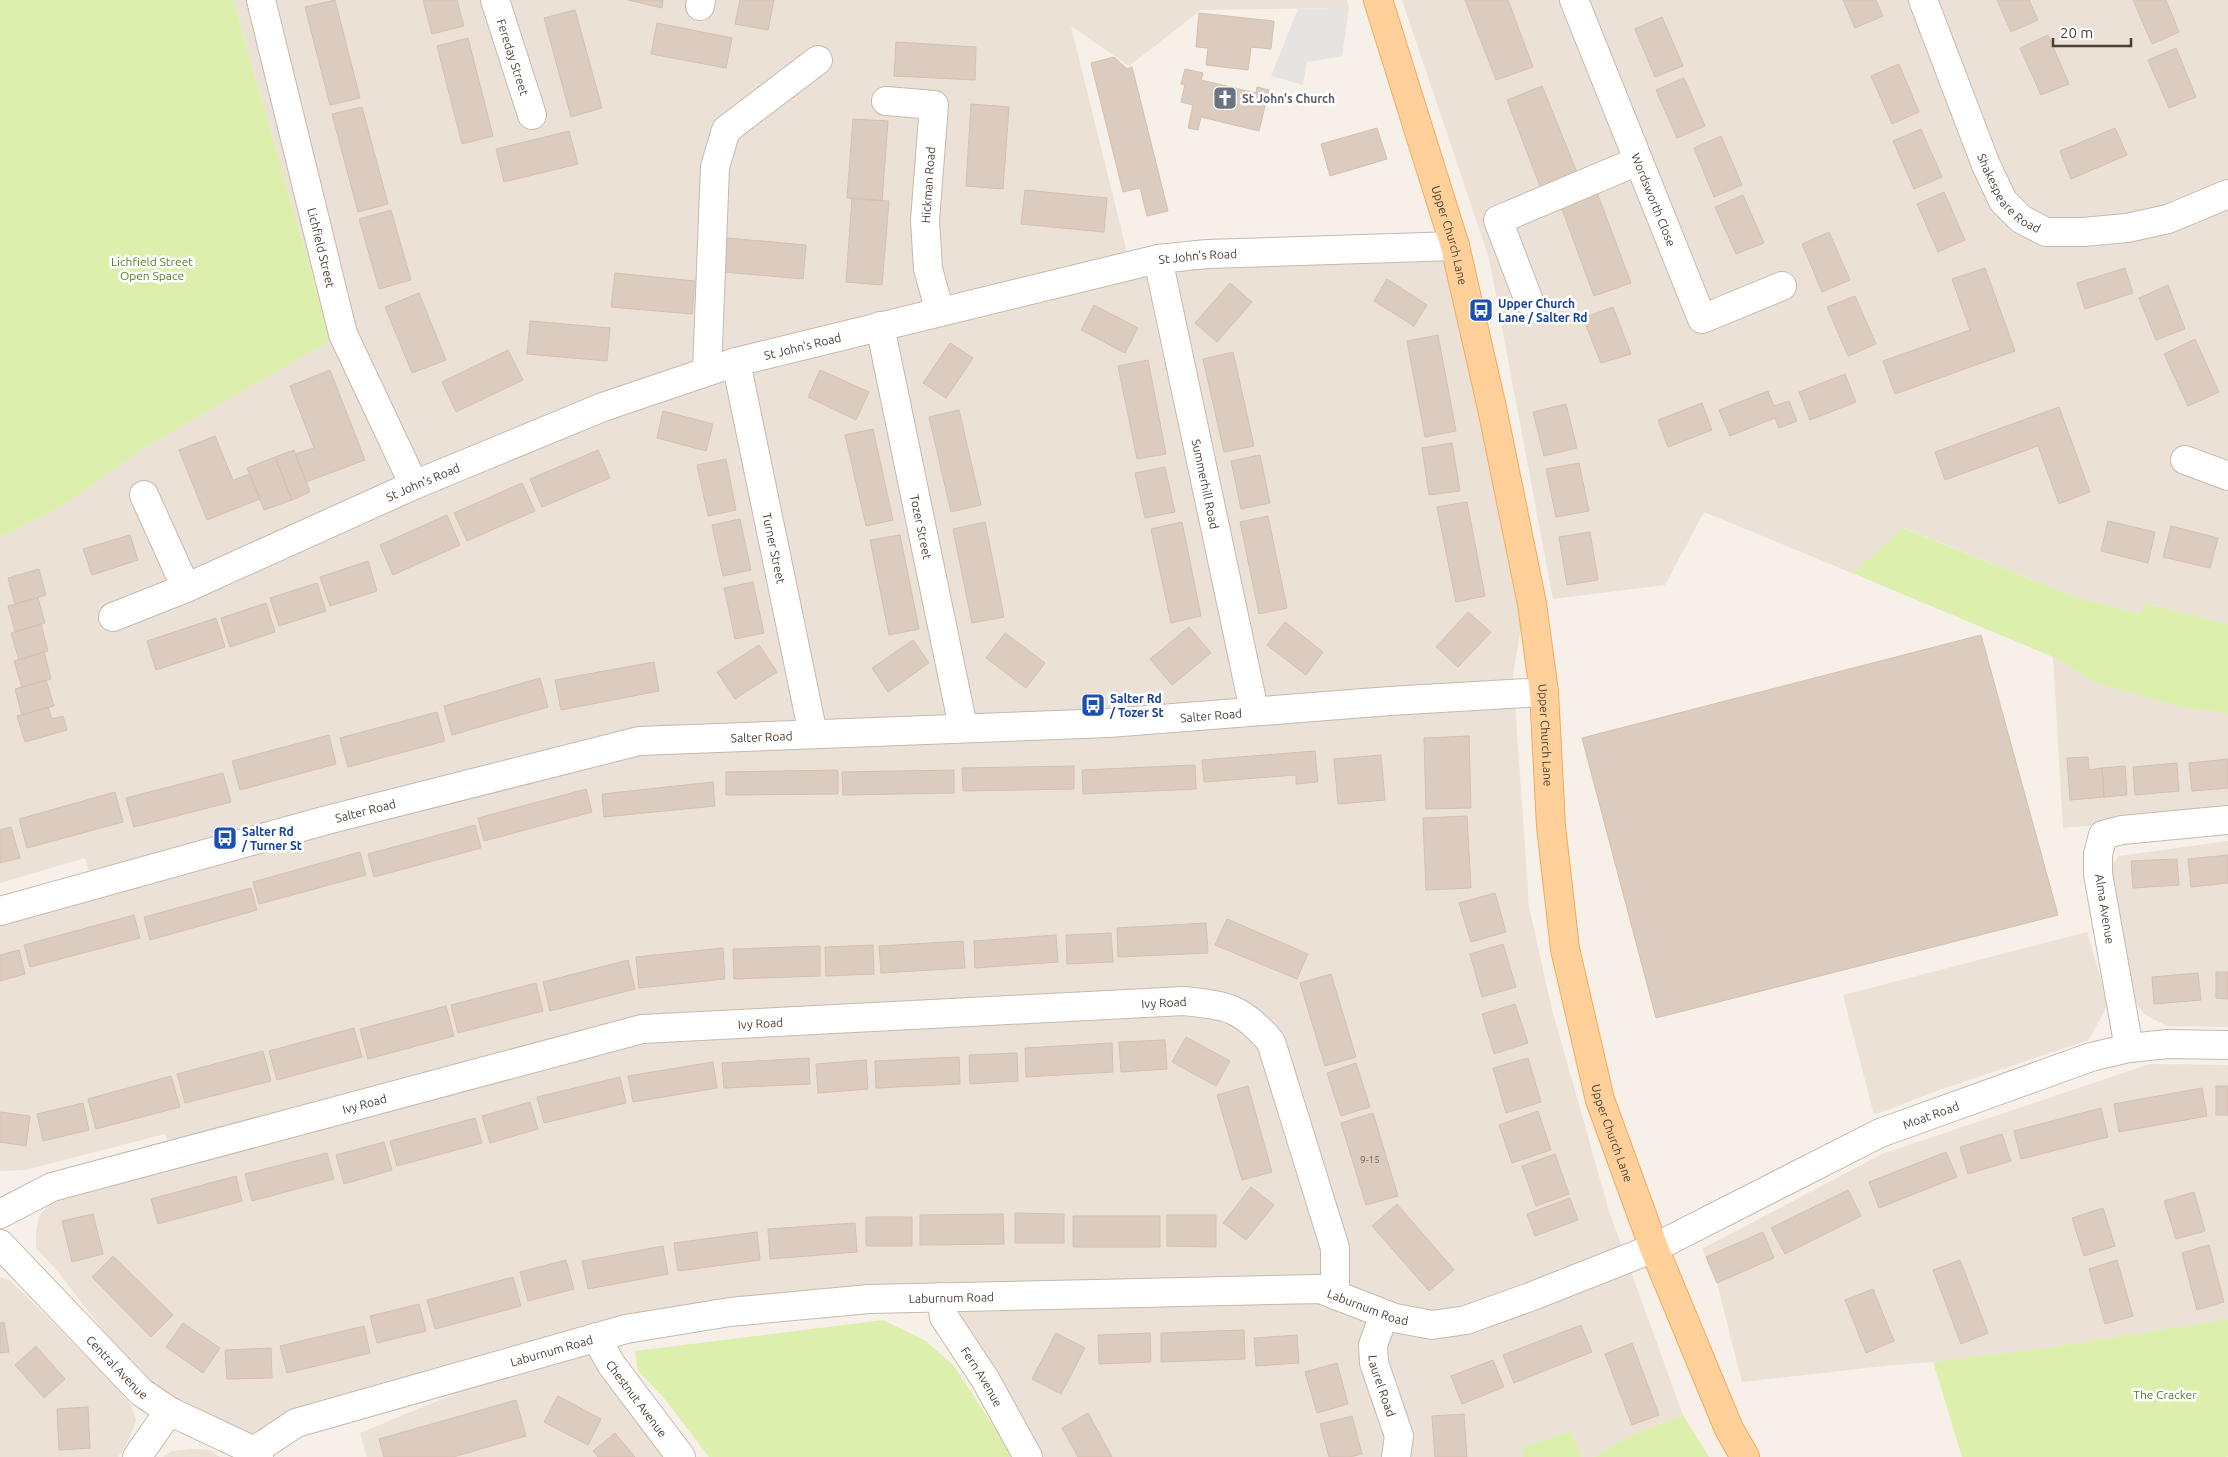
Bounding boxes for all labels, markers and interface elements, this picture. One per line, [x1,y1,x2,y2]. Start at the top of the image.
scale bar [2053,15,2130,47]
street label: Fereday Street [495,17,532,97]
text: 20 m [2060,24,2093,41]
church icon: St John's Church [1212,85,1238,111]
place label: St John's Church [1242,92,1335,105]
street label: Hickman Road [919,146,937,224]
street label: Wordsworth Close [1630,151,1679,248]
street label: Shakespeare Road [1976,152,2043,235]
street label: Upper Church Lane [1430,184,1470,286]
street label: Lichfield Street [306,206,338,289]
street label: St John's Road [1158,247,1237,265]
park label: Lichfield Street Open Space [111,255,193,282]
bus stop icon: Upper Church Lane / Salter Rd [1468,297,1494,323]
place label: Upper Church Lane / Salter Rd [1498,297,1587,324]
street label: St John's Road [763,330,842,361]
street label: Summerhill Road [1190,438,1222,530]
street label: St John's Road [384,460,461,503]
street label: Tozer Street [909,493,935,561]
street label: Turner Street [761,511,788,585]
street label: Upper Church Lane [1536,683,1555,787]
bus stop icon: Salter Rd / Tozer St [1080,692,1106,718]
place label: Salter Rd / Tozer St [1109,692,1164,719]
street label: Salter Road [1180,706,1242,724]
street label: Salter Road [730,729,793,744]
street label: Salter Road [334,796,397,824]
bus stop icon: Salter Rd / Turner St [212,825,238,851]
place label: Salter Rd / Turner St [241,825,302,852]
street label: Alma Avenue [2093,873,2117,945]
street label: Ivy Road [1141,994,1187,1010]
street label: Ivy Road [737,1015,783,1031]
street label: Upper Church Lane [1590,1083,1636,1184]
street label: Ivy Road [341,1091,388,1115]
street label: Moat Road [1901,1099,1961,1131]
house number: 9-15 [1360,1154,1380,1165]
street label: Laburnum Road [1326,1286,1409,1327]
street label: Laburnum Road [909,1290,994,1305]
street label: Laburnum Road [509,1332,594,1368]
street label: Central Avenue [84,1333,150,1401]
street label: Fern Avenue [959,1344,1005,1409]
street label: Laurel Road [1367,1355,1398,1418]
street label: Chestnut Avenue [604,1358,670,1439]
park label: The Cracker [2133,1388,2197,1401]

